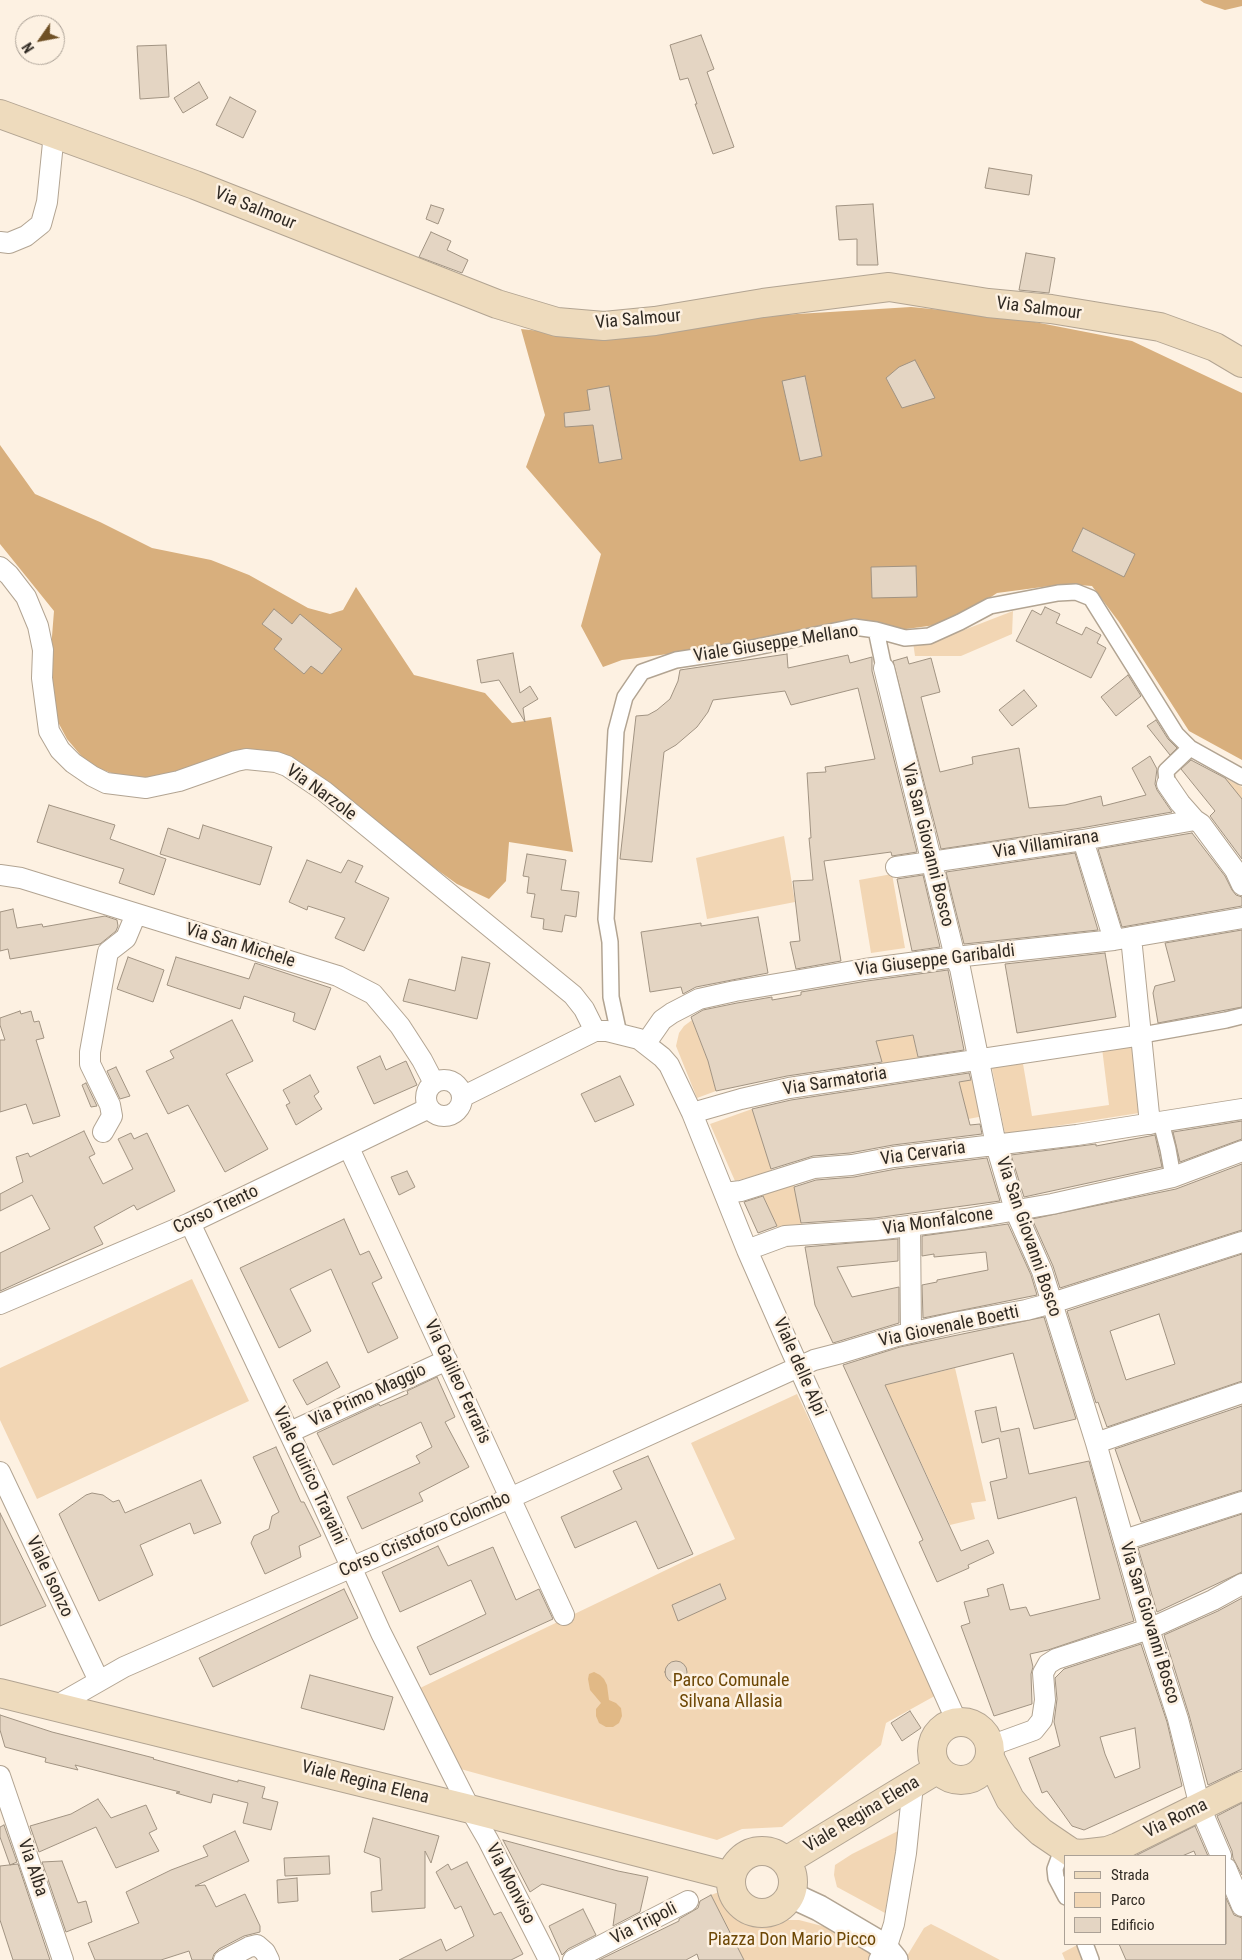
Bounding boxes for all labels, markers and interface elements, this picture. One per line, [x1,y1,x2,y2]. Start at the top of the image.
north arrow [15,15,65,65]
text: N [19,40,37,56]
street label: Via Salmour [211,183,299,235]
street label: Via Salmour [995,293,1083,325]
street label: Via Salmour [594,306,682,334]
street label: Viale Giuseppe Mellano [692,620,860,668]
street label: Via Narzole [282,760,360,826]
street label: Via San Giovanni Bosco [896,761,958,929]
street label: Via Villamirana [992,826,1100,864]
street label: Via San Michele [183,919,297,973]
street label: Via Giuseppe Garibaldi [854,940,1016,982]
street label: Via Sarmatoria [781,1063,889,1101]
street label: Via Cervaria [879,1137,967,1171]
street label: Via San Giovanni Bosco [990,1154,1066,1320]
street label: Corso Trento [170,1181,262,1239]
street label: Via Monfalcone [881,1204,995,1240]
street label: Via Giovenale Boetti [877,1302,1021,1352]
street label: Viale delle Alpi [768,1315,830,1419]
street label: Via Galileo Ferraris [419,1317,495,1447]
street label: Via Primo Maggio [306,1359,430,1433]
street label: Viale Quirico Travaini [268,1404,350,1548]
street label: Corso Cristoforo Colombo [336,1487,514,1583]
street label: Viale Isonzo [21,1533,77,1621]
street label: Via San Giovanni Bosco [1114,1540,1184,1706]
park label: Parco Comunale Silvana Allasia [673,1670,789,1712]
street label: Viale Regina Elena [299,1757,431,1809]
street label: Viale Regina Elena [800,1772,924,1858]
street label: Via Roma [1141,1794,1211,1844]
street label: Via Alba [12,1837,52,1899]
street label: Via Monviso [481,1840,539,1928]
legend [1064,1855,1227,1945]
text: Strada [1111,1866,1149,1884]
text: Parco [1111,1891,1145,1909]
street label: Via Tripoli [607,1898,681,1950]
text: Edificio [1111,1916,1154,1934]
park label: Piazza Don Mario Picco [708,1929,876,1951]

